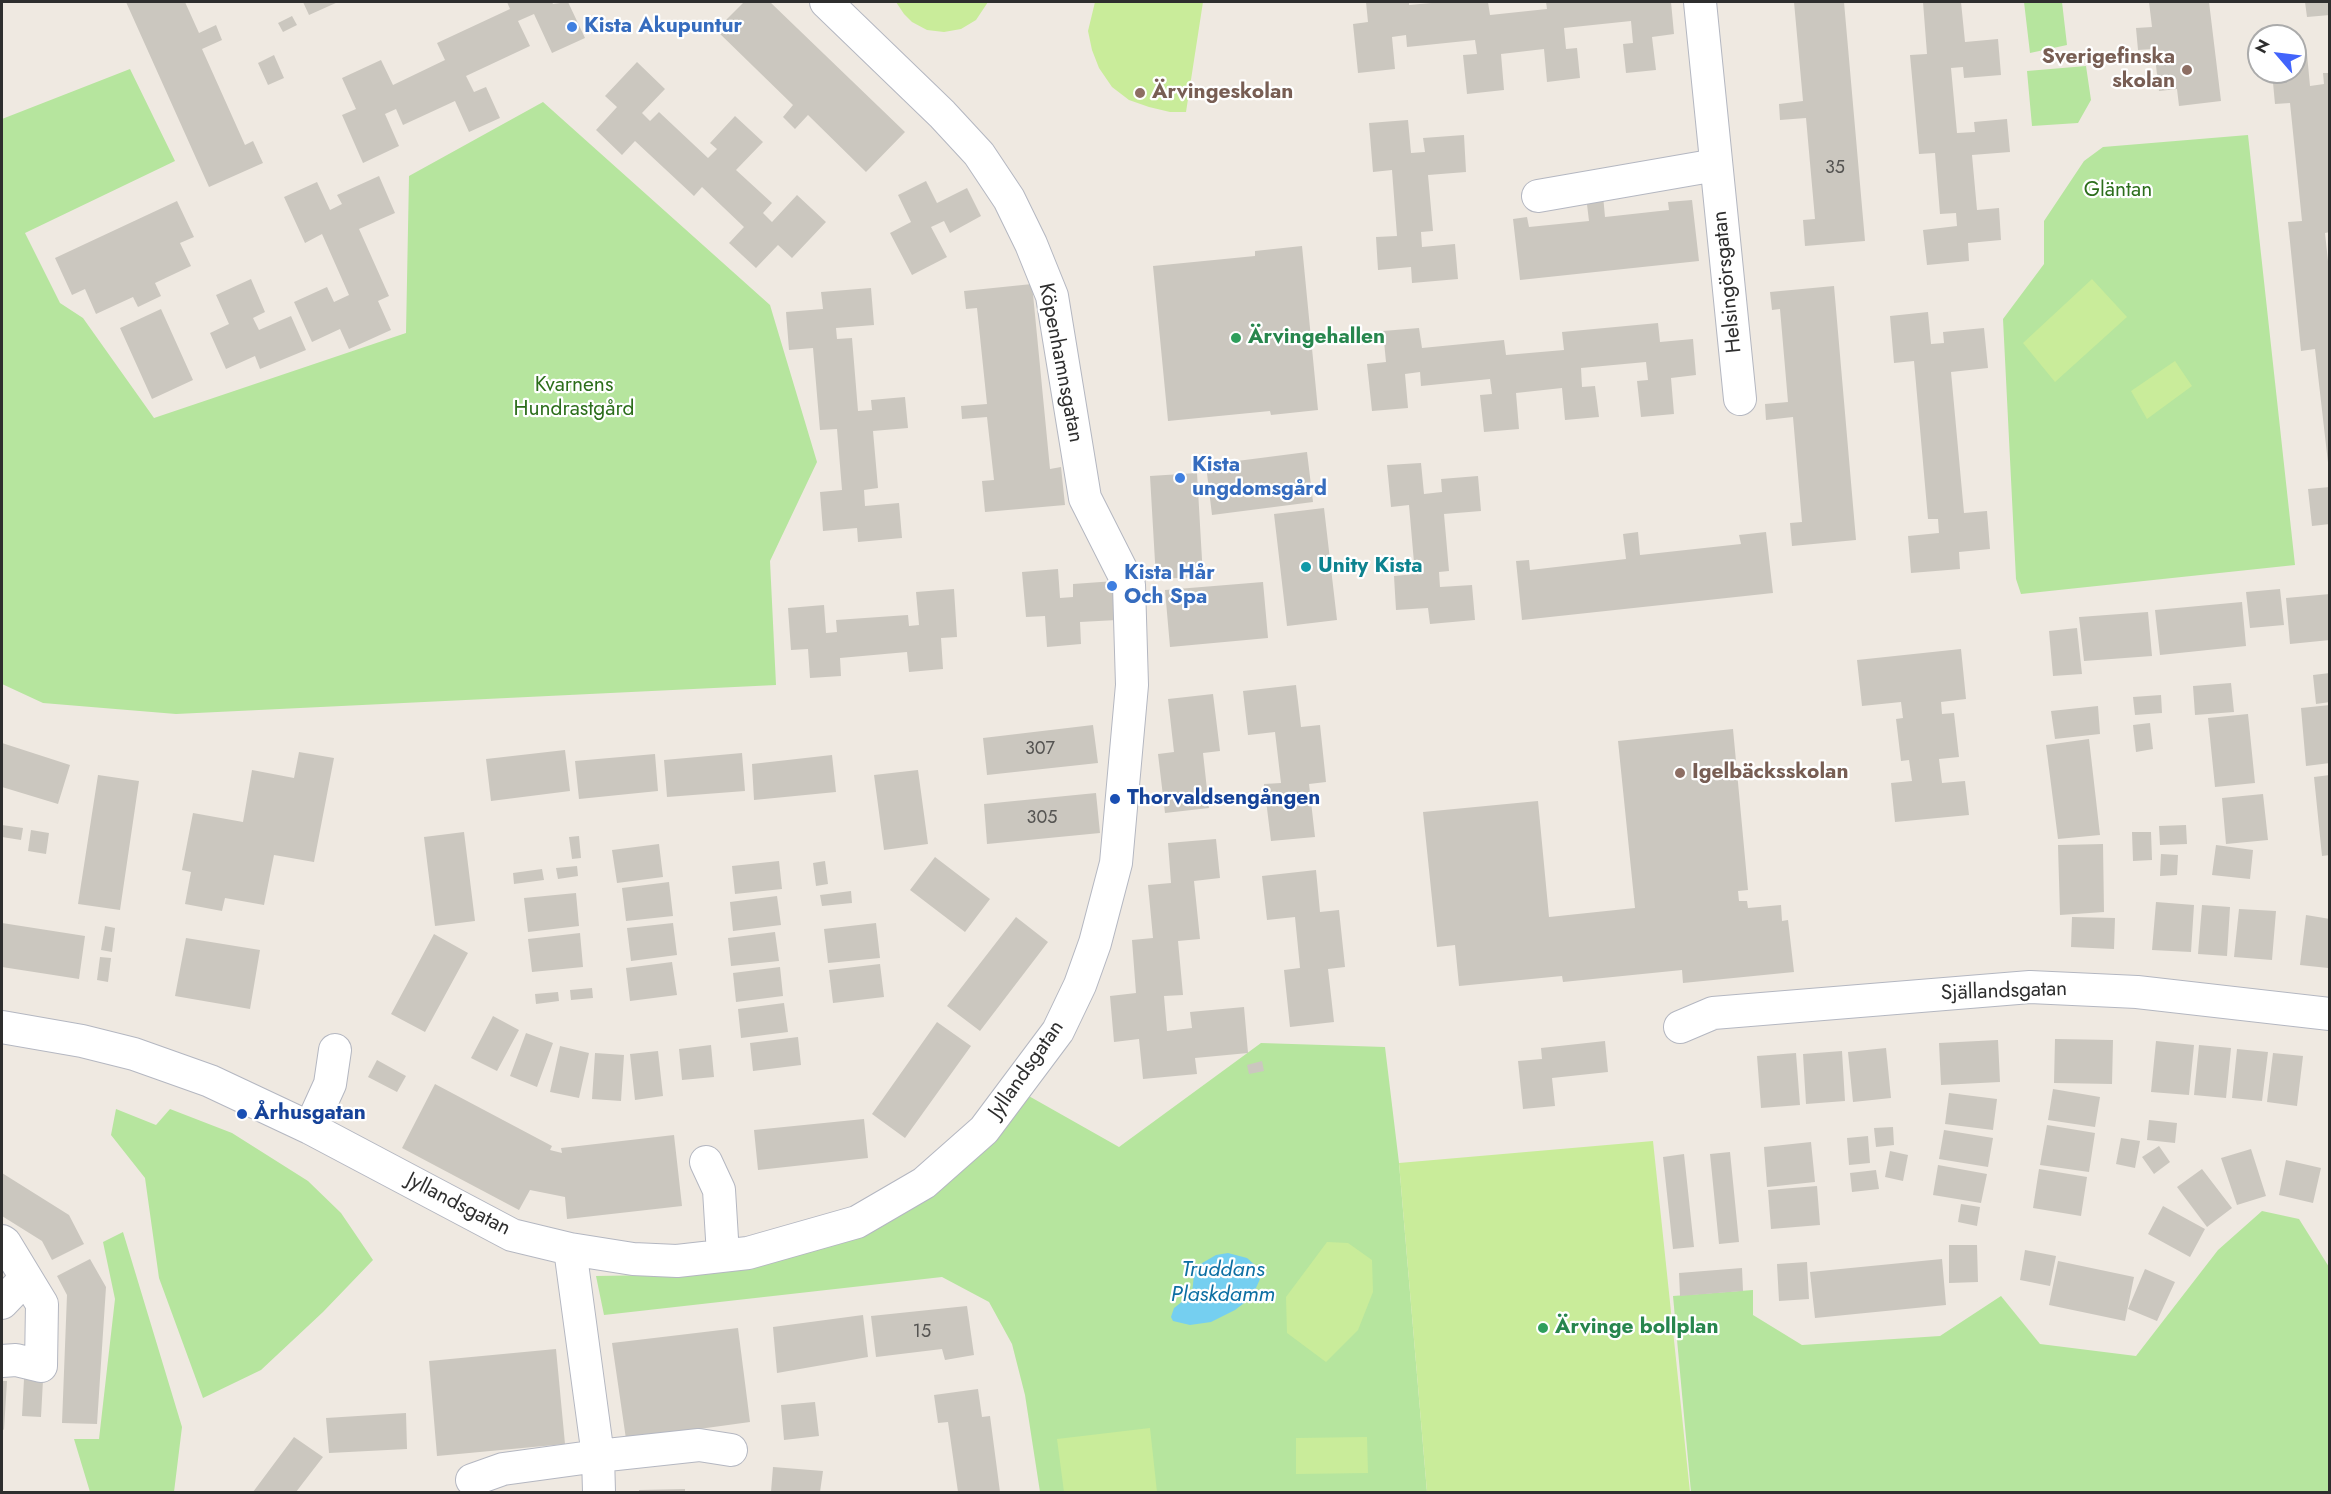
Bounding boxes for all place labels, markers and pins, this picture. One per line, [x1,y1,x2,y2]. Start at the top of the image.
place label: Kista Akupuntur [584,14,742,40]
marker: Kista Akupuntur [565,20,579,34]
place label: Sverigefinska skolan [2042,45,2175,95]
marker: Sverigefinska skolan [2180,63,2194,77]
place label: Ärvingeskolan [1152,80,1293,106]
marker: Ärvingeskolan [1133,86,1147,100]
place label: Ärvingehallen [1248,325,1385,351]
marker: Ärvingehallen [1229,331,1243,345]
place label: Kista ungdomsgård [1192,453,1327,503]
marker: Kista ungdomsgård [1173,471,1187,485]
place label: Unity Kista [1318,554,1423,580]
marker: Unity Kista [1299,560,1313,574]
place label: Kista Hår Och Spa [1124,561,1215,611]
marker: Kista Hår Och Spa [1105,579,1119,593]
place label: Igelbäcksskolan [1692,760,1849,786]
marker: Igelbäcksskolan [1673,766,1687,780]
place label: Thorvaldsengången [1127,786,1320,812]
marker: Thorvaldsengången [1108,792,1122,806]
place label: Århusgatan [254,1101,366,1127]
marker: Århusgatan [235,1107,249,1121]
place label: Ärvinge bollplan [1555,1315,1718,1341]
marker: Ärvinge bollplan [1536,1321,1550,1335]

